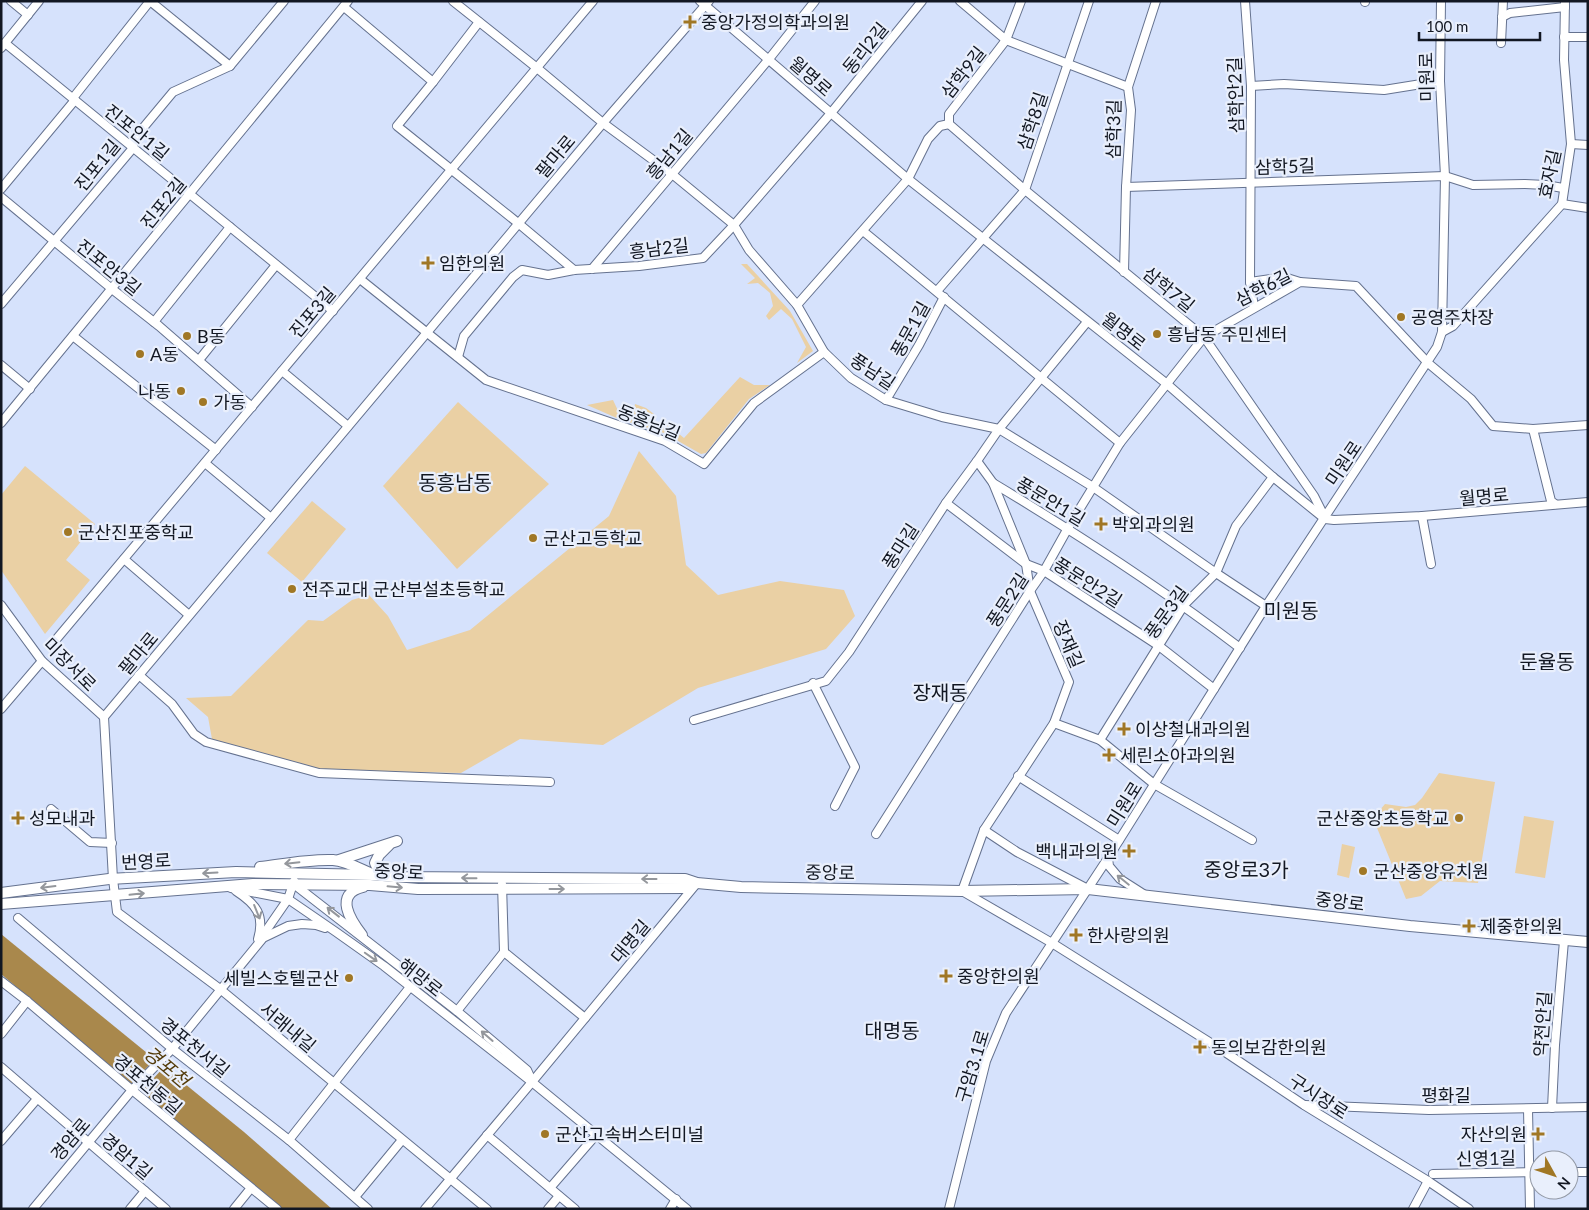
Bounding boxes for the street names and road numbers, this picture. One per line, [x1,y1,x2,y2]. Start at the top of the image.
street label: 동리2길 [838,18,892,78]
street label: 삼학9길 [936,42,990,102]
street label: 월명로 [785,51,837,101]
street label: 미원로 [1415,52,1437,102]
street label: 삼학안2길 [1223,56,1247,134]
street label: 삼학8길 [1012,89,1052,153]
street label: 진포안1길 [100,99,174,165]
street label: 삼학3길 [1101,99,1125,159]
street label: 흥남1길 [641,124,697,184]
street label: 팔마로 [531,130,579,182]
street label: 진포1길 [70,135,124,195]
street label: 효자길 [1533,147,1565,201]
street label: 삼학5길 [1255,154,1315,178]
street label: 진포2길 [136,173,190,233]
street label: 흥남2길 [628,233,690,263]
street label: 진포안3길 [72,234,146,300]
street label: 삼학7길 [1139,262,1199,316]
street label: 삼학6길 [1231,264,1295,310]
street label: 진포3길 [284,282,340,342]
street label: 풍문1길 [886,297,934,361]
street label: 월명로 [1098,307,1150,355]
street label: 풍남길 [846,348,900,394]
street label: 동흥남길 [614,399,684,445]
street label: 미원로 [1320,436,1366,490]
street label: 풍문안1길 [1012,472,1090,530]
street label: 월명로 [1458,483,1510,509]
street label: 풍마길 [877,519,923,573]
street label: 풍문안2길 [1050,552,1126,612]
street label: 풍문2길 [981,569,1033,631]
street label: 풍문3길 [1139,581,1193,643]
street label: 장재길 [1049,617,1089,671]
street label: 팔마로 [114,627,162,679]
street label: 미장서로 [39,633,101,695]
street label: 미원로 [1102,777,1146,831]
street label: 번영로 [121,849,171,873]
street label: 중앙로 [374,859,424,883]
street label: 중앙로 [805,861,855,883]
street label: 중앙로 [1314,887,1366,915]
street label: 대명길 [606,915,654,967]
street label: 해망로 [395,953,447,1001]
street label: 약전안길 [1529,990,1555,1058]
street label: 서래내길 [256,997,320,1057]
street label: 경포천서길 [156,1013,234,1081]
street label: 구암3.1로 [951,1027,993,1105]
street label: 경포천동길 [109,1049,187,1119]
street label: 구시장로 [1285,1069,1353,1123]
street label: 평화길 [1421,1084,1471,1106]
street label: 경암로 [46,1113,94,1165]
street label: 경암1길 [97,1128,157,1184]
street label: 신영1길 [1456,1146,1516,1170]

